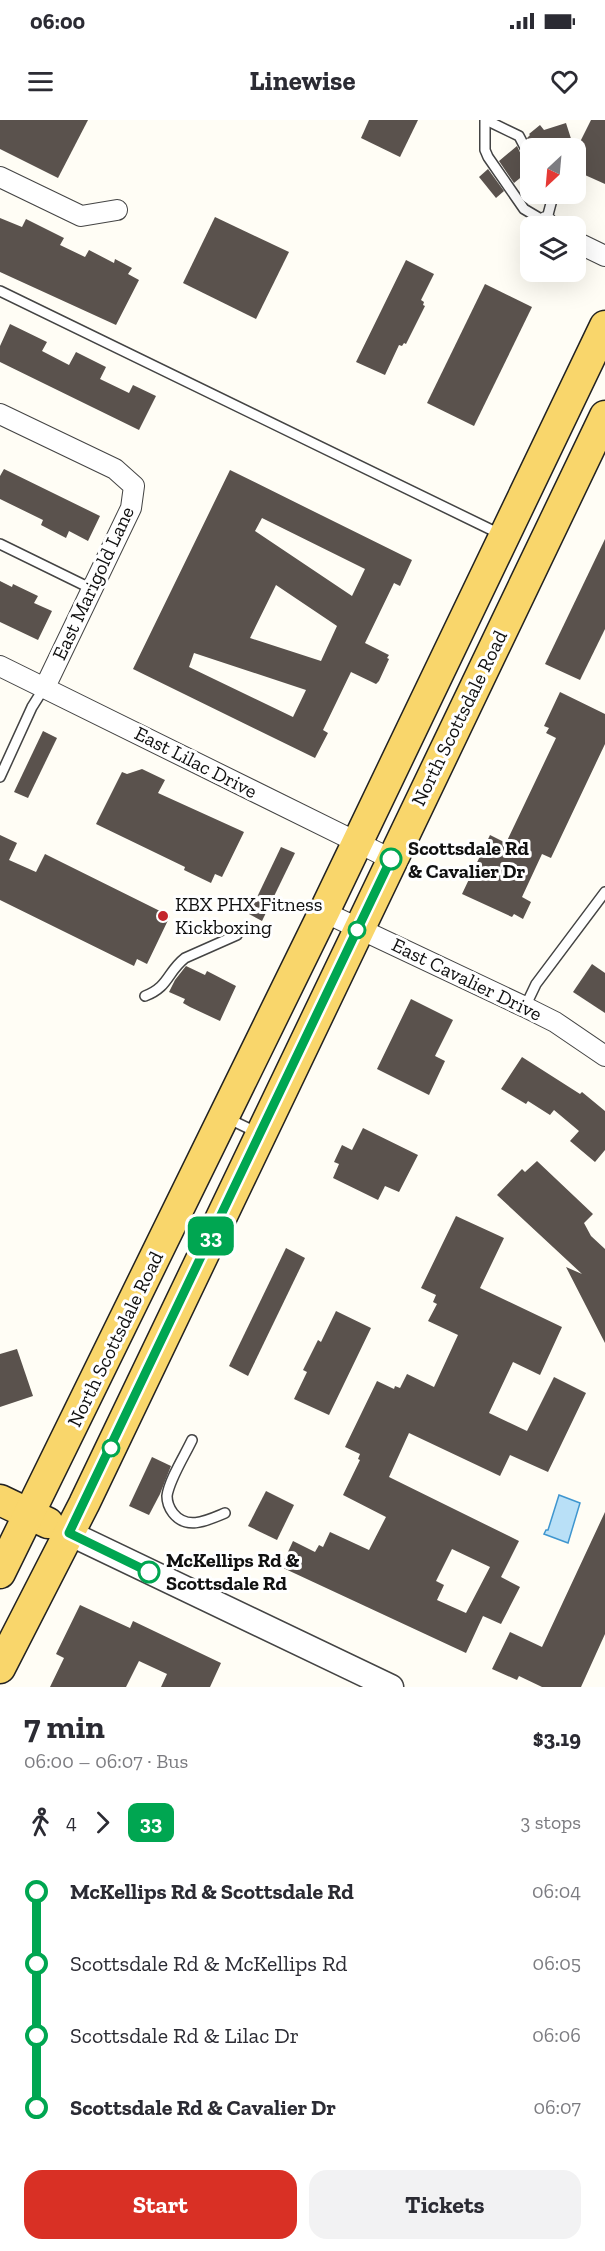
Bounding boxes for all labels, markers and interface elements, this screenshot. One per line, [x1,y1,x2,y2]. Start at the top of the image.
text: 06:00 [30,8,85,35]
icon: menu [24,65,57,98]
text: Linewise [250,65,355,97]
icon: heart [548,65,581,98]
north arrow [520,138,586,204]
map controls [520,138,586,282]
button: layers [520,216,586,282]
street label: East Marigold Lane [47,502,139,664]
street label: North Scottsdale Road [406,626,512,810]
street label: East Lilac Drive [131,721,261,803]
place label: Scottsdale Rd & Cavalier Dr [408,836,529,883]
marker: Scottsdale Rd & Cavalier Dr [380,848,402,870]
place label: KBX PHX Fitness Kickboxing [175,892,323,939]
marker: KBX PHX Fitness Kickboxing [156,909,170,923]
unlabelled marker [348,921,366,939]
street label: East Cavalier Drive [388,932,546,1026]
line badge: 33 [184,1216,238,1256]
text: 33 [200,1224,222,1249]
street label: North Scottsdale Road [62,1247,168,1431]
unlabelled marker [102,1439,120,1457]
place label: McKellips Rd & Scottsdale Rd [166,1548,299,1595]
marker: McKellips Rd & Scottsdale Rd [138,1561,160,1583]
text: 7 min [24,1707,105,1746]
text: $3.19 [533,1725,581,1752]
text: 06:00 – 06:07 · Bus [24,1749,188,1773]
icon: walk [24,1806,57,1839]
icon: forward [86,1806,119,1839]
text: 4 [66,1810,77,1834]
text: 33 [140,1810,162,1835]
text: 3 stops [520,1810,581,1834]
text: McKellips Rd & Scottsdale Rd [70,1878,354,1905]
text: 06:04 [532,1879,581,1903]
text: Scottsdale Rd & McKellips Rd [70,1950,347,1977]
text: 06:05 [533,1951,581,1975]
text: Scottsdale Rd & Lilac Dr [70,2022,299,2049]
text: 06:06 [532,2023,581,2047]
text: Scottsdale Rd & Cavalier Dr [70,2094,336,2121]
text: 06:07 [533,2095,581,2119]
button: Start [24,2170,297,2239]
button: Tickets [309,2170,581,2239]

